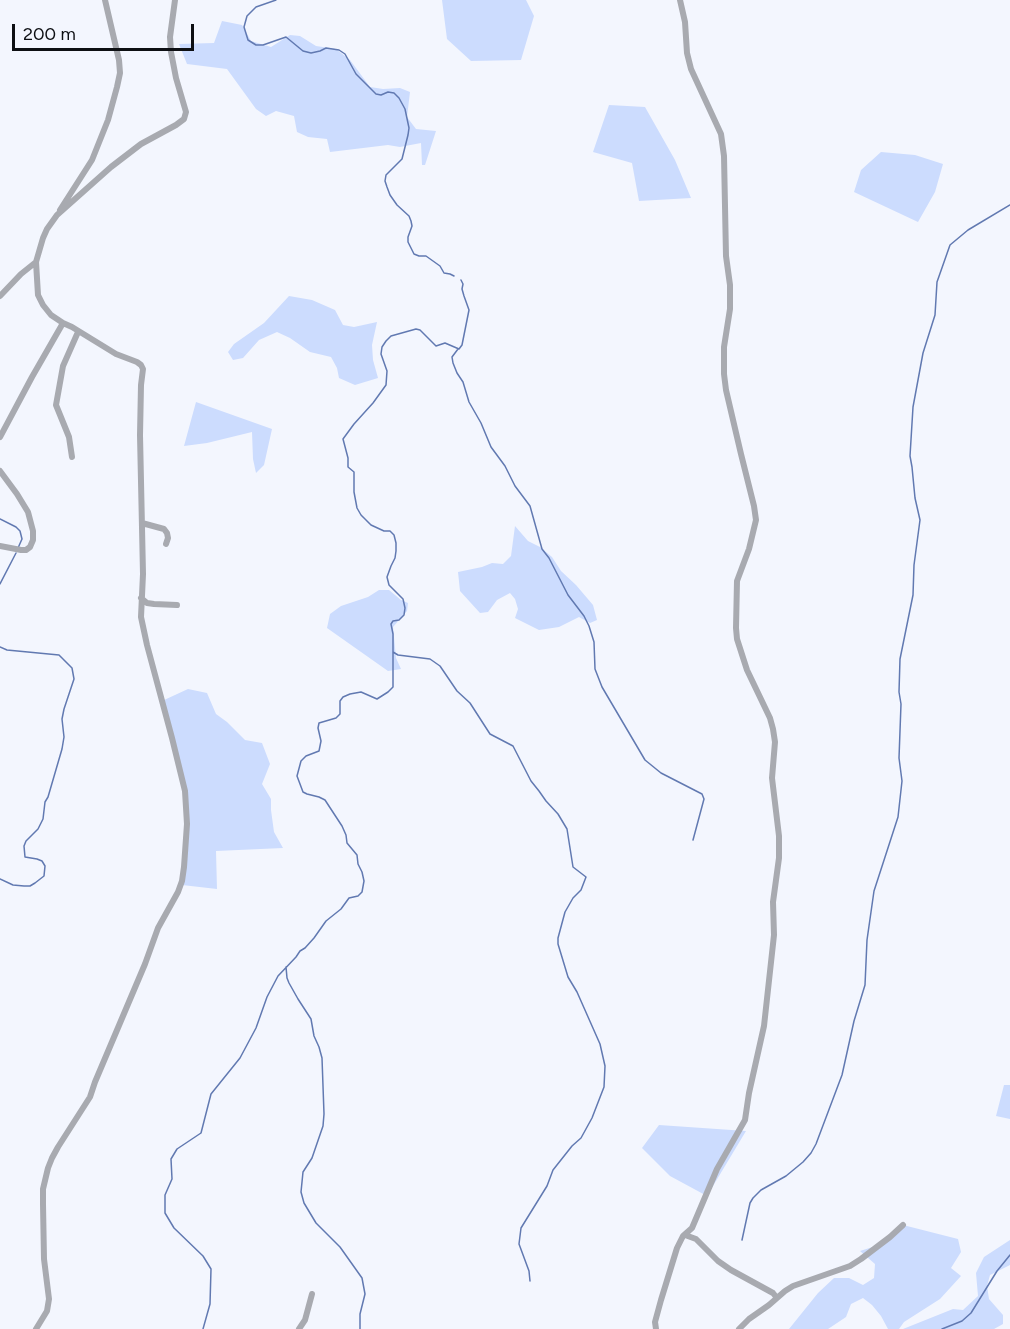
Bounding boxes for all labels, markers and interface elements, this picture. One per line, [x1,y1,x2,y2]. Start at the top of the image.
scale bar [15,12,196,50]
text: 200 m [23,23,76,45]

